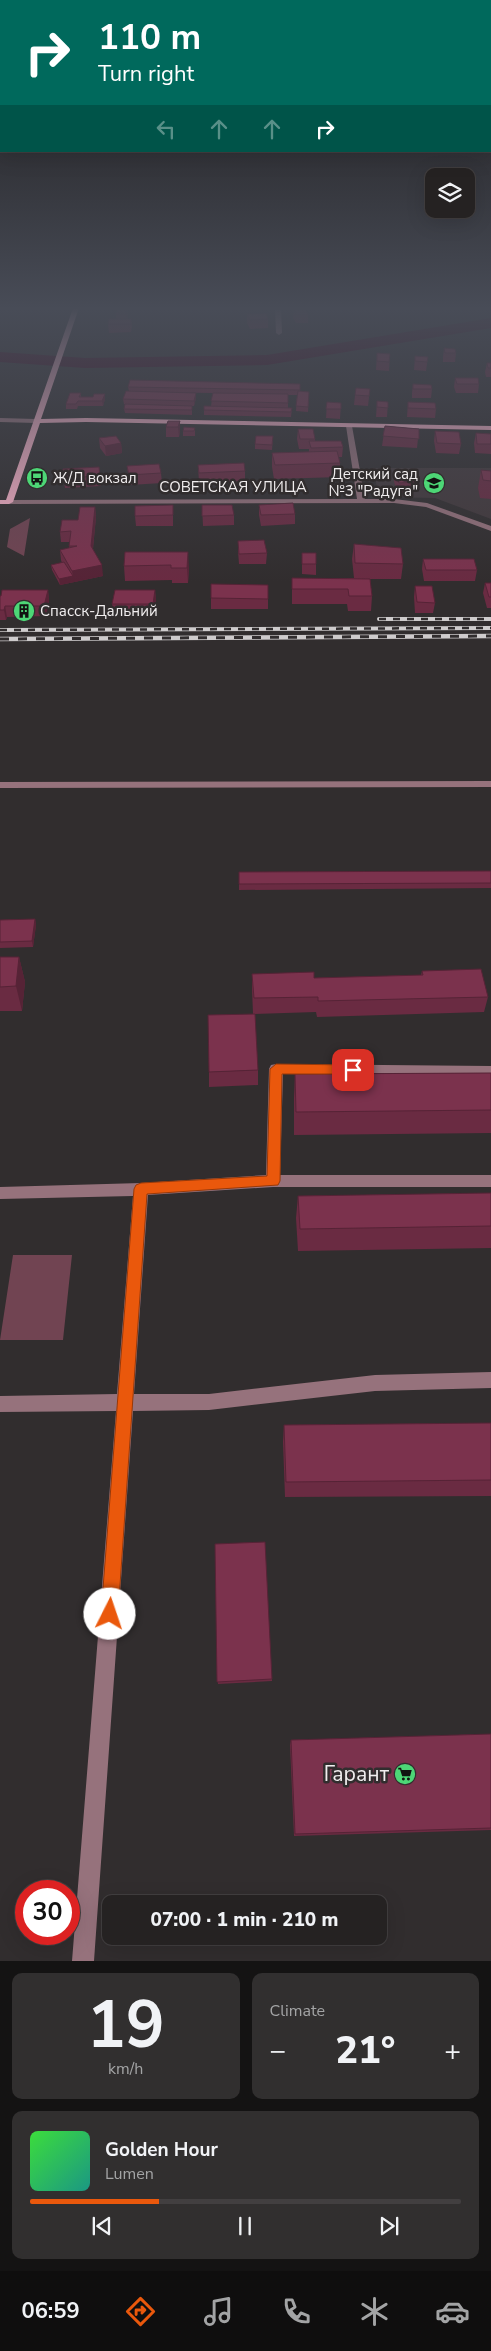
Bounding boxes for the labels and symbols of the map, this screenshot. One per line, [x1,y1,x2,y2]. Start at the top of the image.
place label: Детский сад №3 "Радуга" [328,464,418,501]
bus stop icon: Ж/Д вокзал [25,466,49,490]
place label: Ж/Д вокзал [53,468,137,488]
school or university icon: Детский сад №3 "Радуга" [422,471,446,495]
street label: СОВЕТСКАЯ УЛИЦА [159,477,307,497]
building icon: Спасск-Дальний [12,599,36,623]
place label: Спасск-Дальний [40,601,158,621]
pin [332,1049,374,1091]
position arrow [83,1587,135,1639]
place label: Гарант [324,1760,390,1788]
supermarket icon: Гарант [393,1762,417,1786]
speed limit sign: 30 [15,1880,80,1945]

